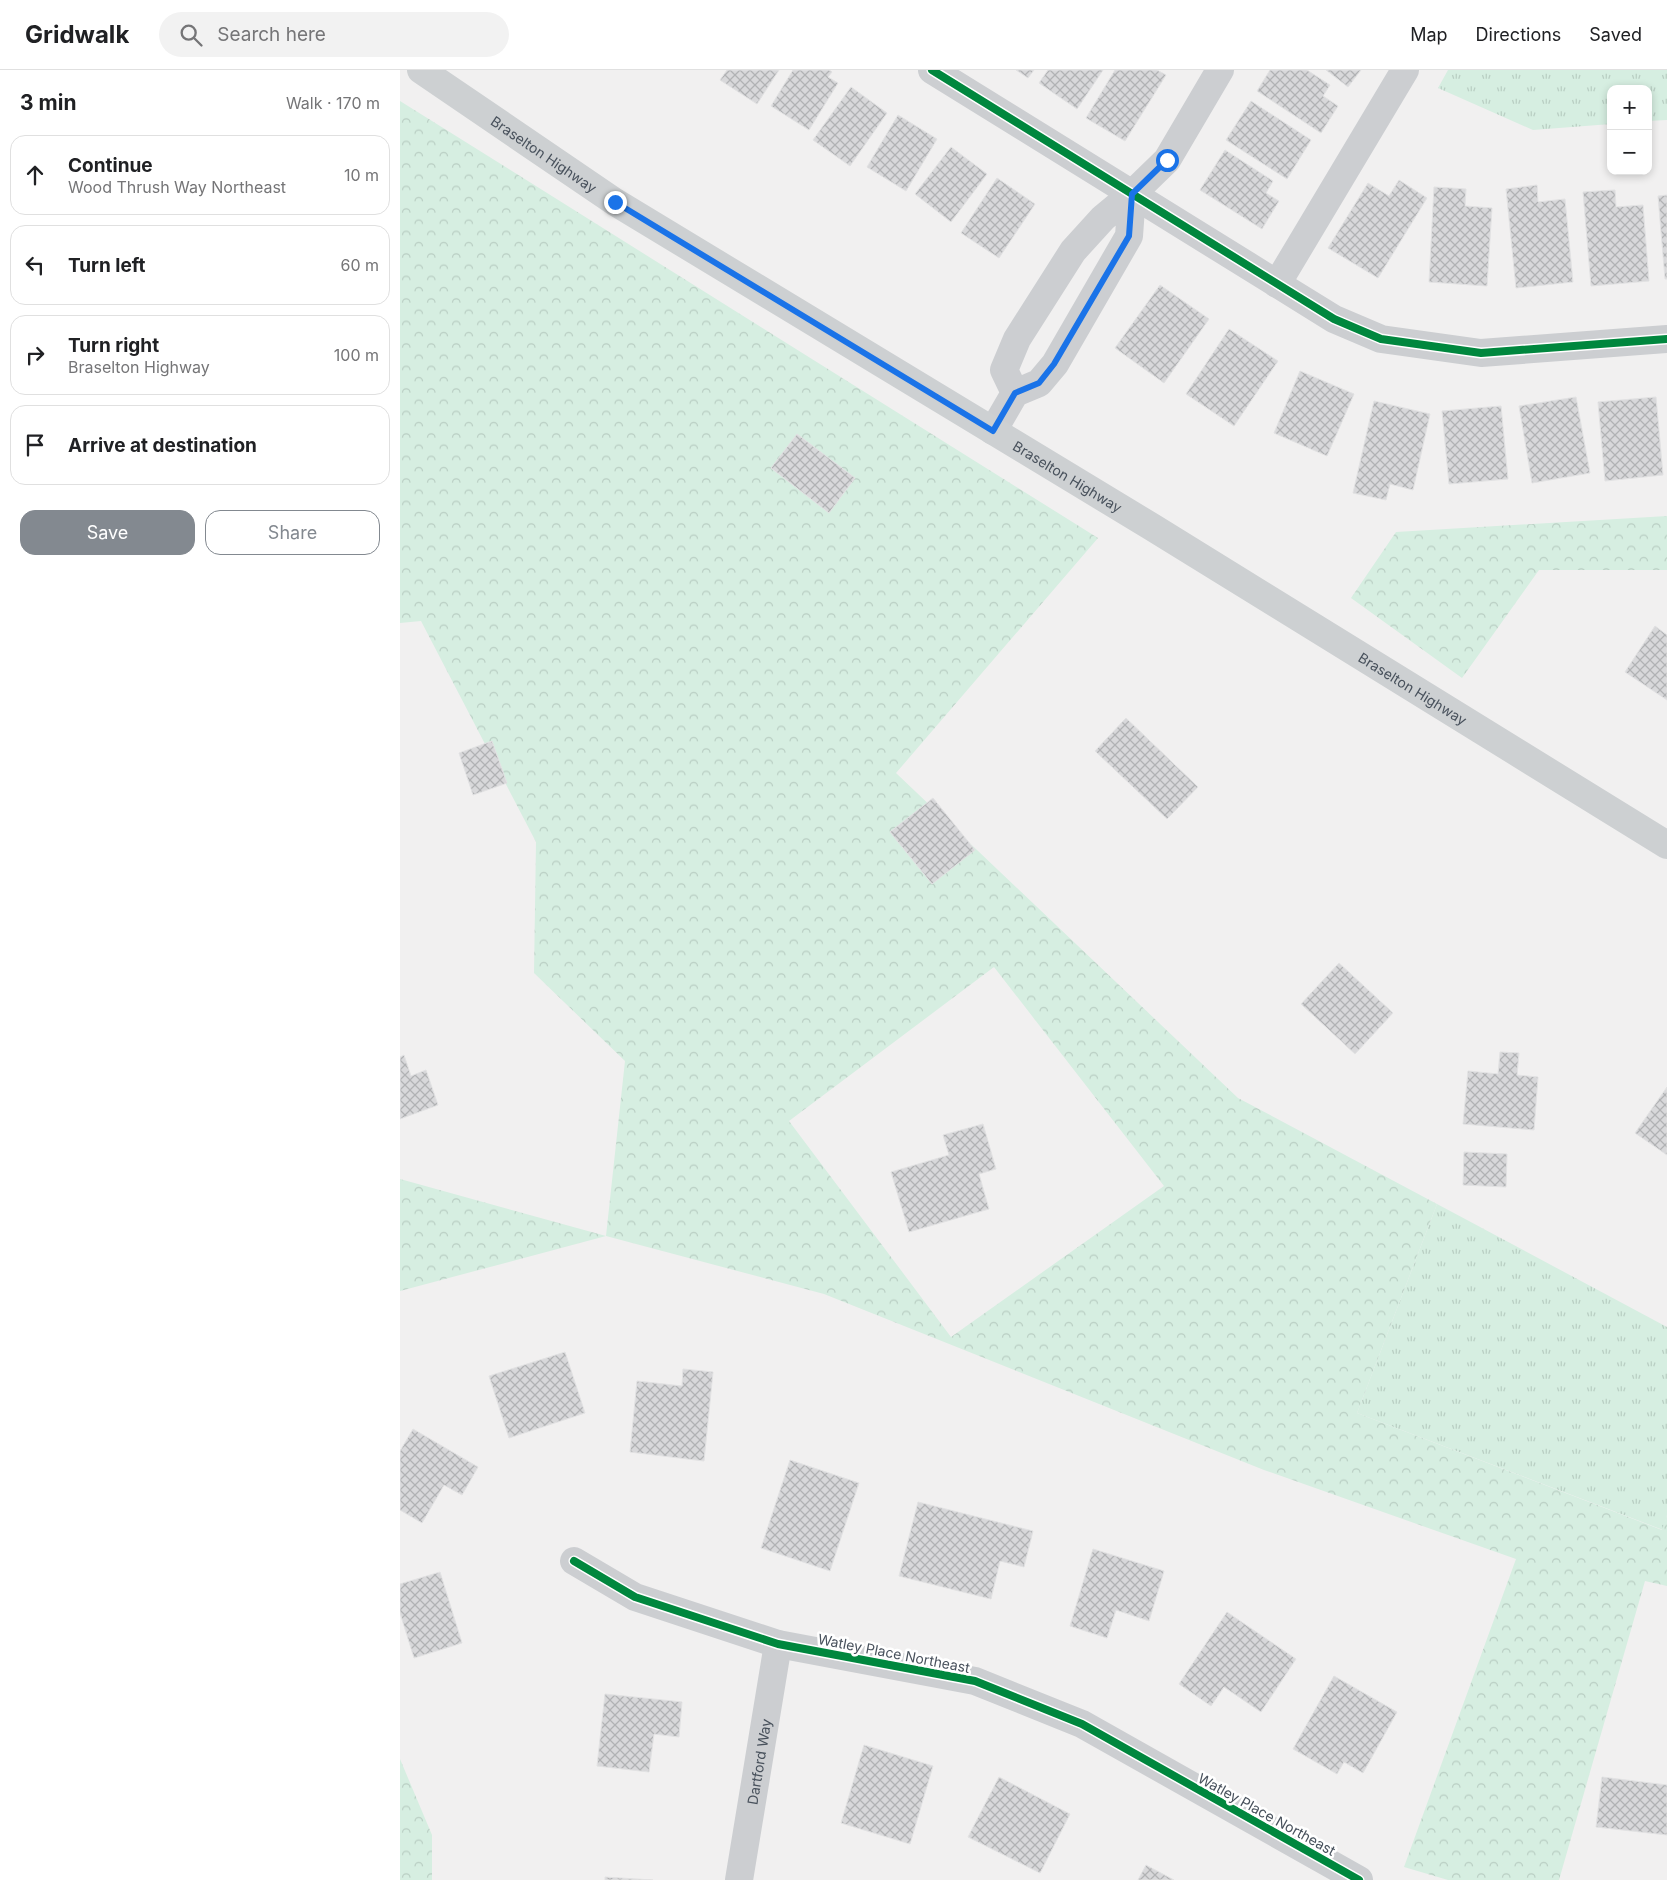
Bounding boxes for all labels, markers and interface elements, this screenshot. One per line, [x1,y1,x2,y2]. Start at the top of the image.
search box [159,12,509,57]
text: Gridwalk [25,20,129,49]
icon: search [177,21,205,49]
text: Search here [217,23,326,46]
text: Map [1410,24,1448,45]
text: Directions [1476,24,1561,45]
text: Saved [1589,24,1642,45]
map controls [1607,85,1652,175]
button: + [1607,85,1652,130]
text: 3 min [20,90,76,115]
text: Walk · 170 m [286,93,380,113]
street label: Braselton Highway [488,112,600,196]
button: − [1607,130,1652,175]
route start [1156,149,1179,172]
text: Continue [68,154,153,177]
icon: ahead [21,161,49,189]
text: 10 m [344,165,379,185]
text: Wood Thrush Way Northeast [68,177,286,197]
route end [604,191,627,214]
icon: left [21,251,49,279]
text: Turn left [68,254,146,277]
text: 60 m [340,255,379,275]
text: Turn right [68,334,159,357]
icon: right [21,341,49,369]
text: 100 m [334,345,379,365]
text: Braselton Highway [68,357,210,377]
icon: arrive [21,431,49,459]
text: Arrive at destination [68,434,257,457]
street label: Braselton Highway [1010,437,1126,516]
button: Save [20,510,195,555]
button: Share [205,510,380,555]
street label: Braselton Highway [1356,648,1470,728]
street label: Watley Place Northeast [817,1630,972,1676]
street label: Dartford Way [743,1717,774,1806]
street label: Watley Place Northeast [1195,1769,1339,1859]

